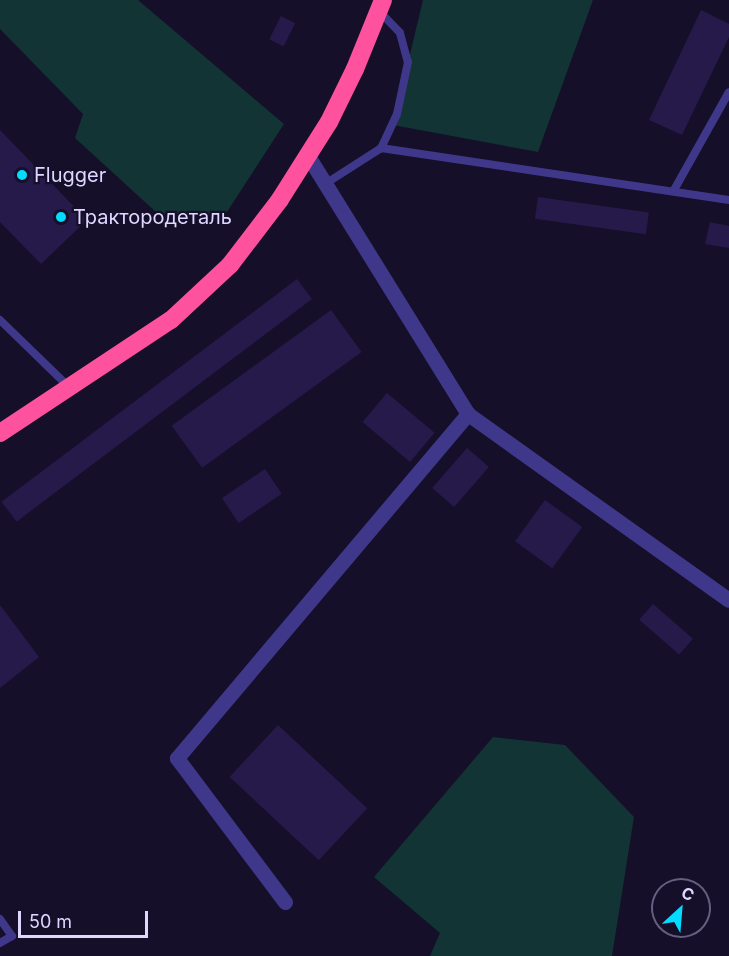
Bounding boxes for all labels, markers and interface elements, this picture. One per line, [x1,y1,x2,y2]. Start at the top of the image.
place label: Flugger [34,163,106,187]
marker: Flugger [15,168,29,182]
place label: Трактородеталь [73,205,232,229]
marker: Трактородеталь [54,210,68,224]
north arrow [651,878,711,938]
text: С [678,882,698,905]
scale bar [21,899,152,937]
text: 50 m [29,911,72,932]

